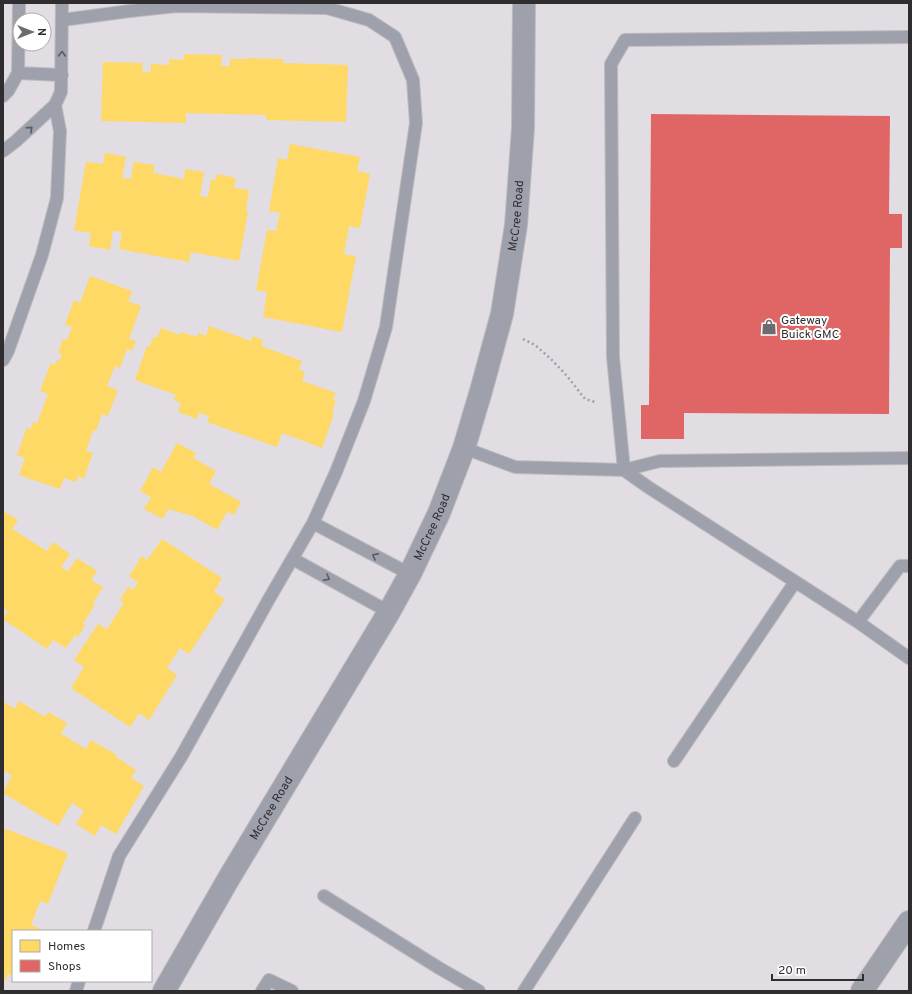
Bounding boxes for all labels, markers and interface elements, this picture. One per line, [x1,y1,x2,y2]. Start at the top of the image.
north arrow [12,12,52,52]
text: N [34,28,48,36]
one-way arrow [58,51,66,57]
one-way arrow [25,126,32,133]
street label: McCree Road [505,180,528,253]
place label: Gateway Buick GMC [781,313,840,343]
shop icon: Gateway Buick GMC [760,318,778,336]
street label: McCree Road [411,492,455,563]
one-way arrow [372,553,379,560]
one-way arrow [323,574,330,581]
street label: McCree Road [247,774,297,843]
legend [12,930,152,982]
text: Homes [48,939,85,955]
scale bar [772,956,863,982]
text: Shops [48,959,81,975]
text: 20 m [778,963,806,979]

